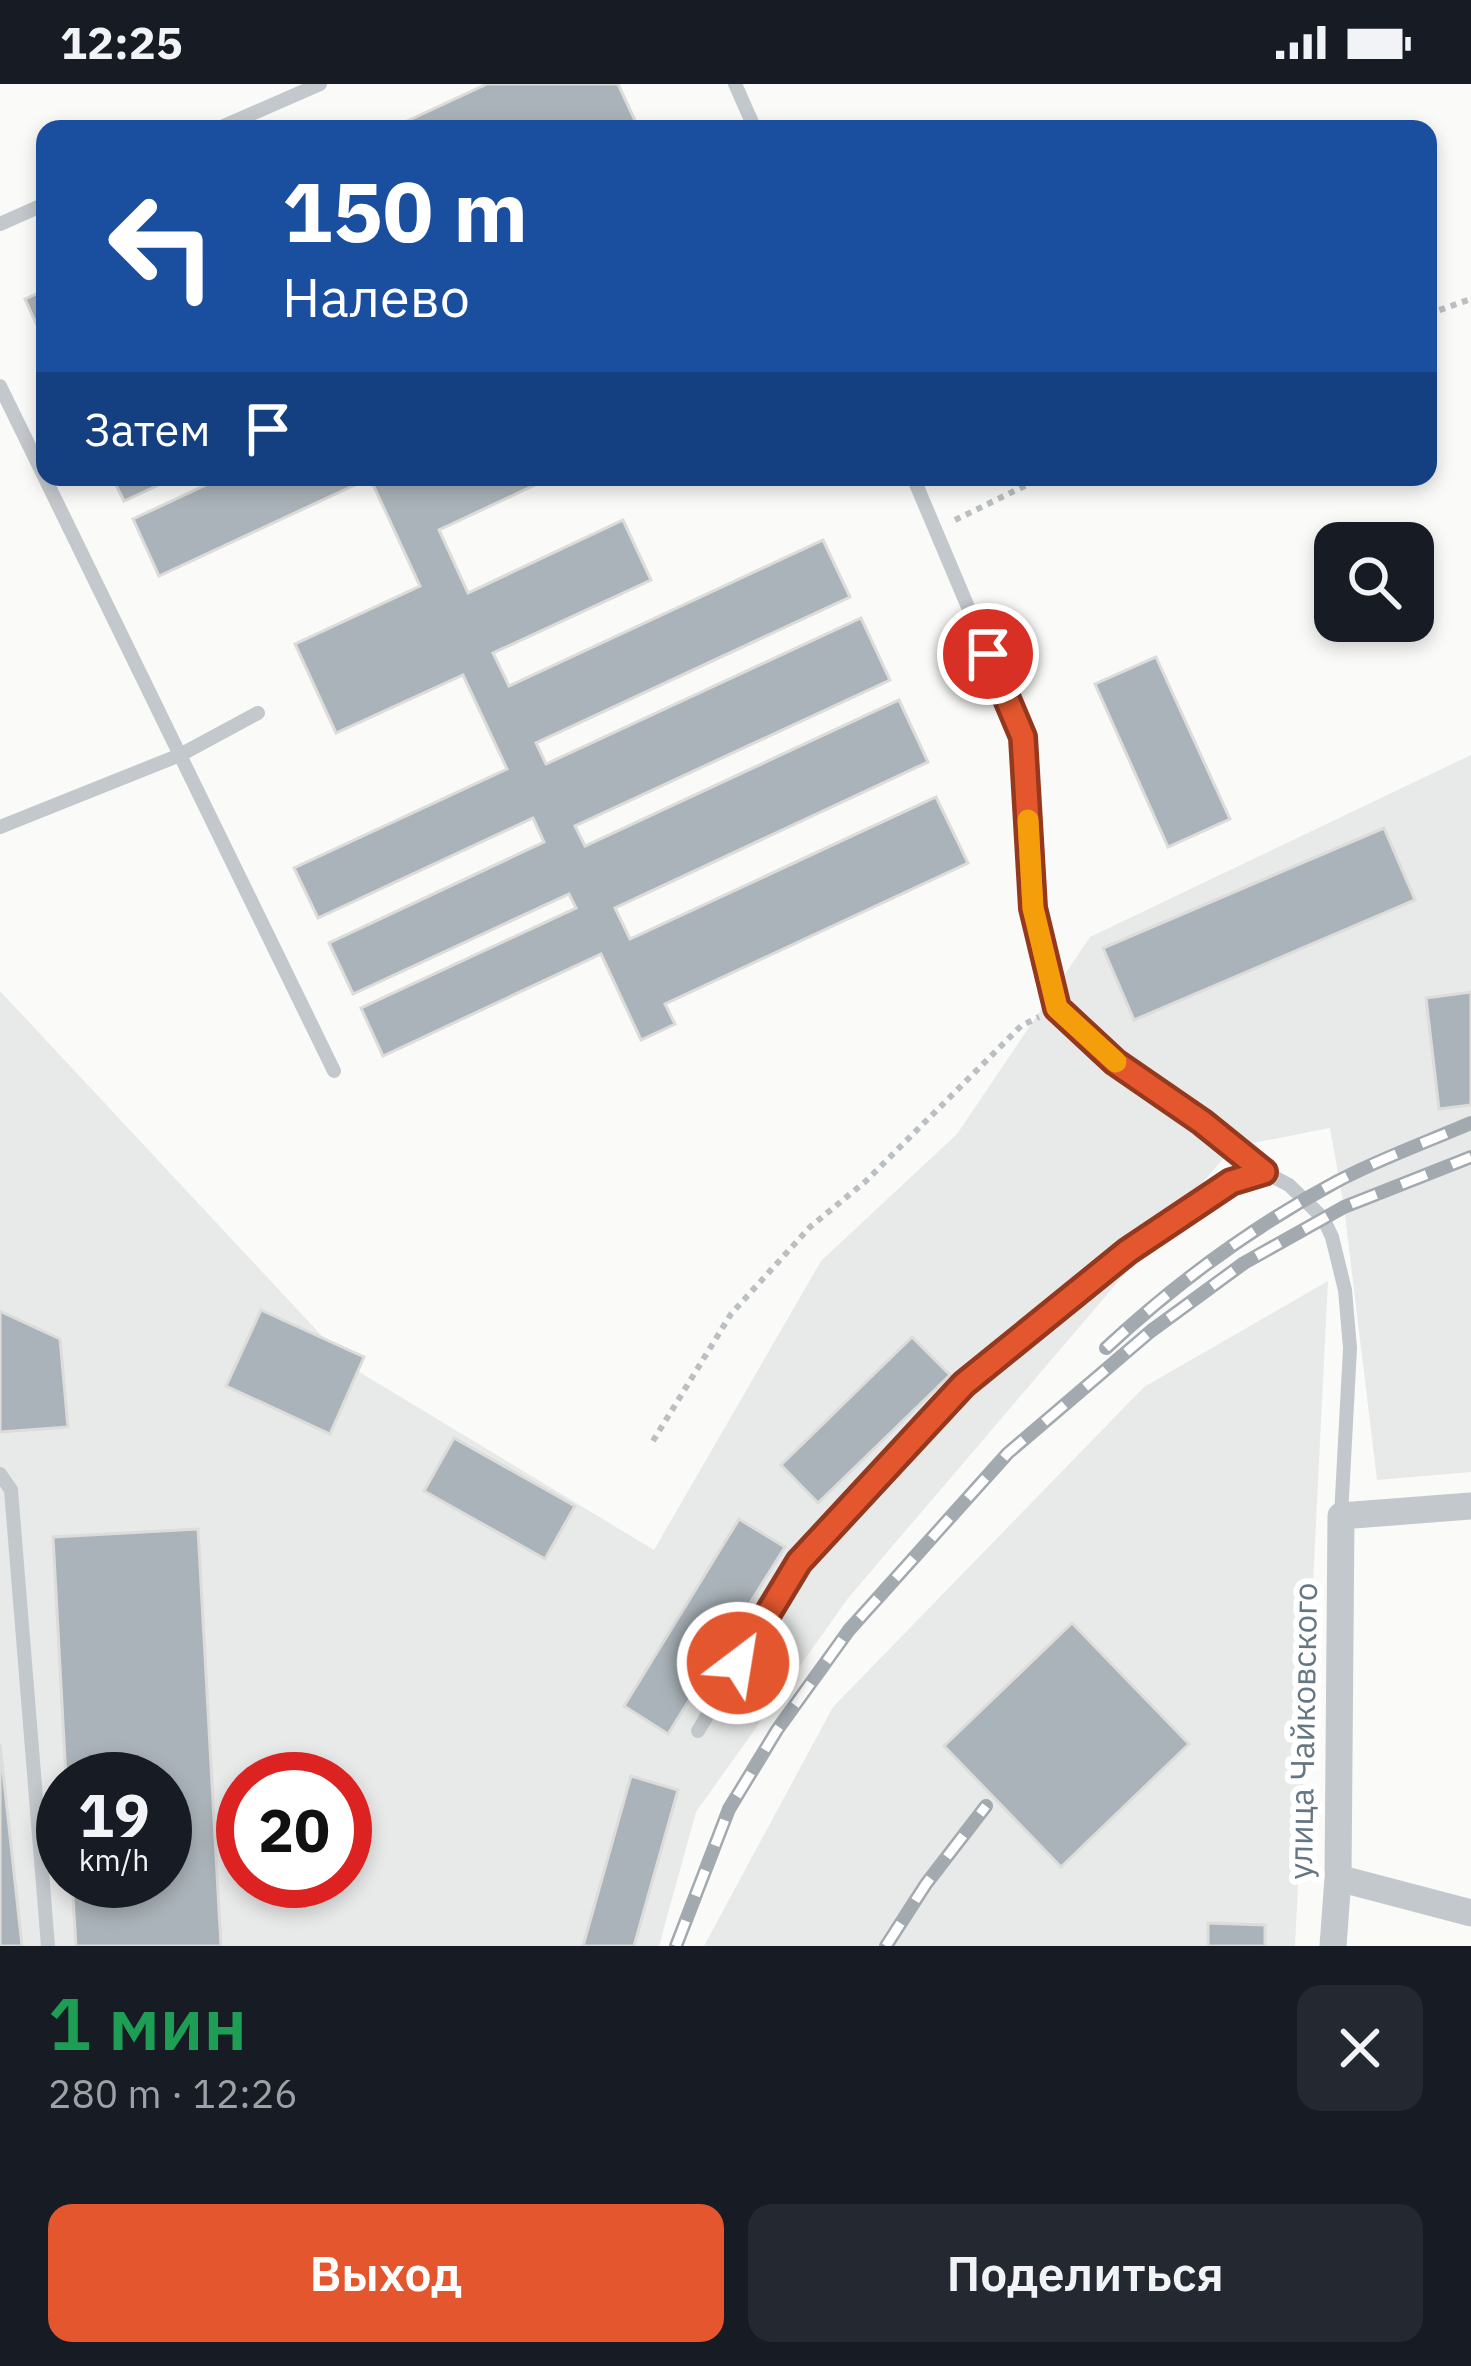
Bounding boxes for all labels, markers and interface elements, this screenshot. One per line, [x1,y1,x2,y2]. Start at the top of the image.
text: 12:25 [60,13,183,71]
text: 150 m [282,156,528,265]
icon: left [84,168,240,324]
text: Налево [282,262,470,332]
icon: arrive [235,396,301,462]
text: Затем [84,400,211,458]
map controls [1314,522,1434,642]
button: search [1314,522,1434,642]
pin [937,603,1039,705]
icon: arrive [955,621,1021,687]
street label: улица Чайковского [1278,1582,1326,1880]
position arrow [675,1600,801,1726]
speed limit sign: 20 [216,1752,372,1908]
text: 19 [78,1775,150,1854]
text: km/h [79,1840,149,1879]
text: 1 мин [48,1976,247,2070]
button: close [1297,1985,1423,2111]
text: 280 m · 12:26 [48,2068,298,2119]
button: Выход [48,2204,724,2342]
button: Поделиться [748,2204,1423,2342]

